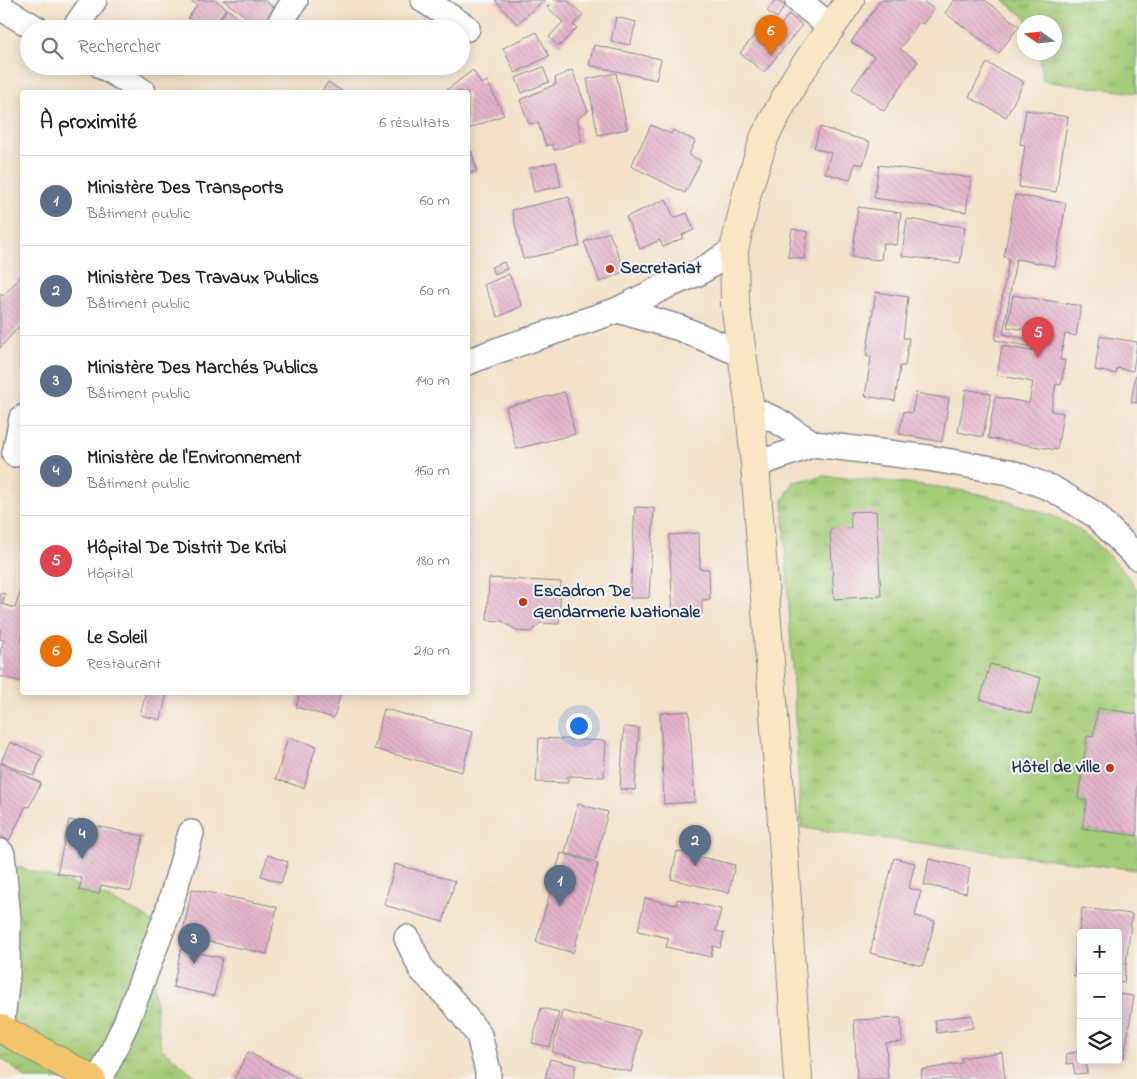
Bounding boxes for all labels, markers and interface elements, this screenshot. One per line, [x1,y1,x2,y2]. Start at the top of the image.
pin: 6 [755,15,787,56]
north arrow [1017,15,1062,60]
search box [20,20,470,75]
icon: search [38,34,66,62]
text: Rechercher [78,34,161,61]
text: À proximité [40,108,137,138]
text: 6 résultats [379,111,450,135]
text: Ministère Des Transports [87,175,284,202]
text: 1 [53,189,59,213]
text: 60 m [420,189,450,213]
text: Bâtiment public [87,202,190,226]
place label: Secretariat [620,256,703,282]
marker: Secretariat [604,263,616,275]
text: Ministère Des Travaux Publics [87,265,319,292]
text: 2 [52,279,60,303]
text: 60 m [420,279,450,303]
text: Bâtiment public [87,292,190,316]
pin: 5 [1022,317,1054,358]
text: Ministère Des Marchés Publics [87,355,318,382]
text: 3 [53,369,59,393]
text: 140 m [415,369,450,393]
text: Bâtiment public [87,382,190,406]
text: Ministère de l'Environnement [87,445,301,472]
text: 4 [53,459,59,483]
text: 160 m [415,459,450,483]
text: Bâtiment public [87,472,190,496]
text: Hôpital De Distrit De Kribi [87,535,287,562]
text: 5 [51,549,61,573]
text: 180 m [416,549,450,573]
text: Hôpital [87,562,133,586]
place label: Escadron De Gendarmerie Nationale [533,579,701,626]
marker: Escadron De Gendarmerie Nationale [517,596,529,608]
text: Le Soleil [87,625,147,652]
text: 6 [52,639,60,663]
text: 210 m [414,639,450,663]
text: Restaurant [87,652,161,676]
your location [566,713,592,739]
place label: Hôtel de ville [1012,755,1101,781]
marker: Hôtel de ville [1104,762,1116,774]
pin: 4 [66,818,98,859]
pin: 2 [679,825,711,866]
pin: 1 [544,865,576,906]
pin: 3 [178,923,210,964]
map controls [1077,929,1122,1064]
button: + [1077,929,1122,974]
button: − [1077,974,1122,1019]
button: layers [1077,1019,1122,1064]

